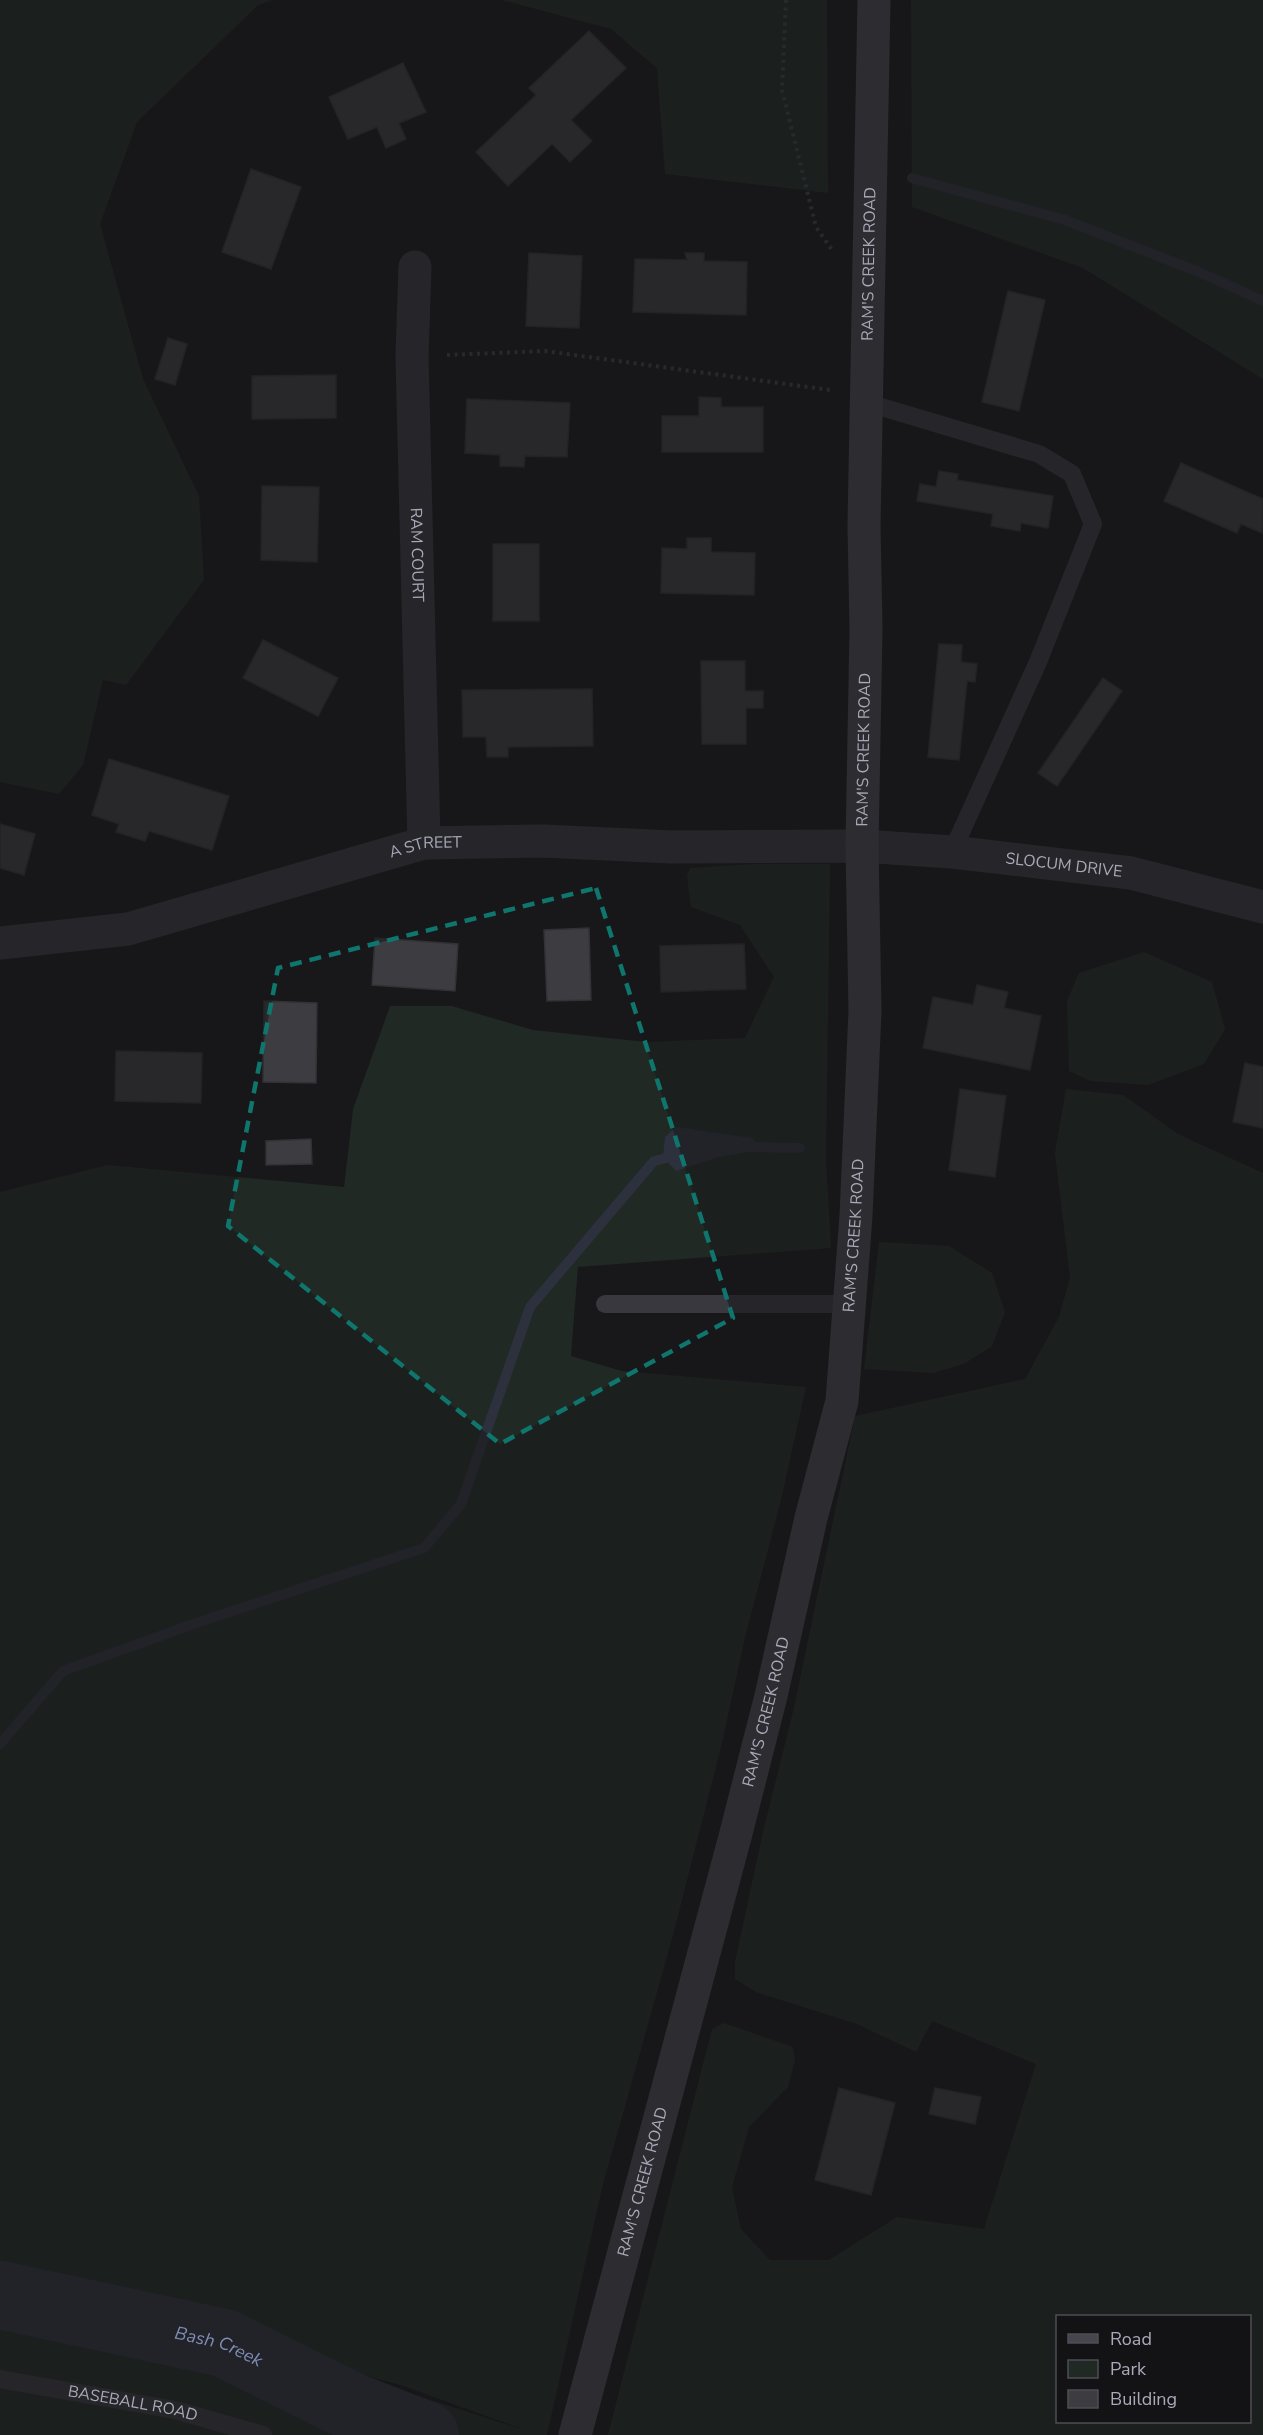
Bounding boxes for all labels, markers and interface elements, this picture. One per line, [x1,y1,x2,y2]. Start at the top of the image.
street label: RAM'S CREEK ROAD [857,187,881,341]
street label: RAM COURT [405,507,429,603]
street label: RAM'S CREEK ROAD [851,673,876,827]
street label: A STREET [386,831,462,864]
street label: SLOCUM DRIVE [1004,847,1124,883]
street label: RAM'S CREEK ROAD [838,1158,870,1313]
street label: RAM'S CREEK ROAD [737,1635,795,1789]
street label: RAM'S CREEK ROAD [612,2105,673,2259]
legend [1056,2315,1251,2423]
water label: Bash Creek [173,2321,268,2373]
text: Road [1110,2327,1152,2351]
text: Park [1110,2357,1147,2381]
street label: BASEBALL ROAD [66,2380,200,2427]
text: Building [1110,2387,1177,2411]

